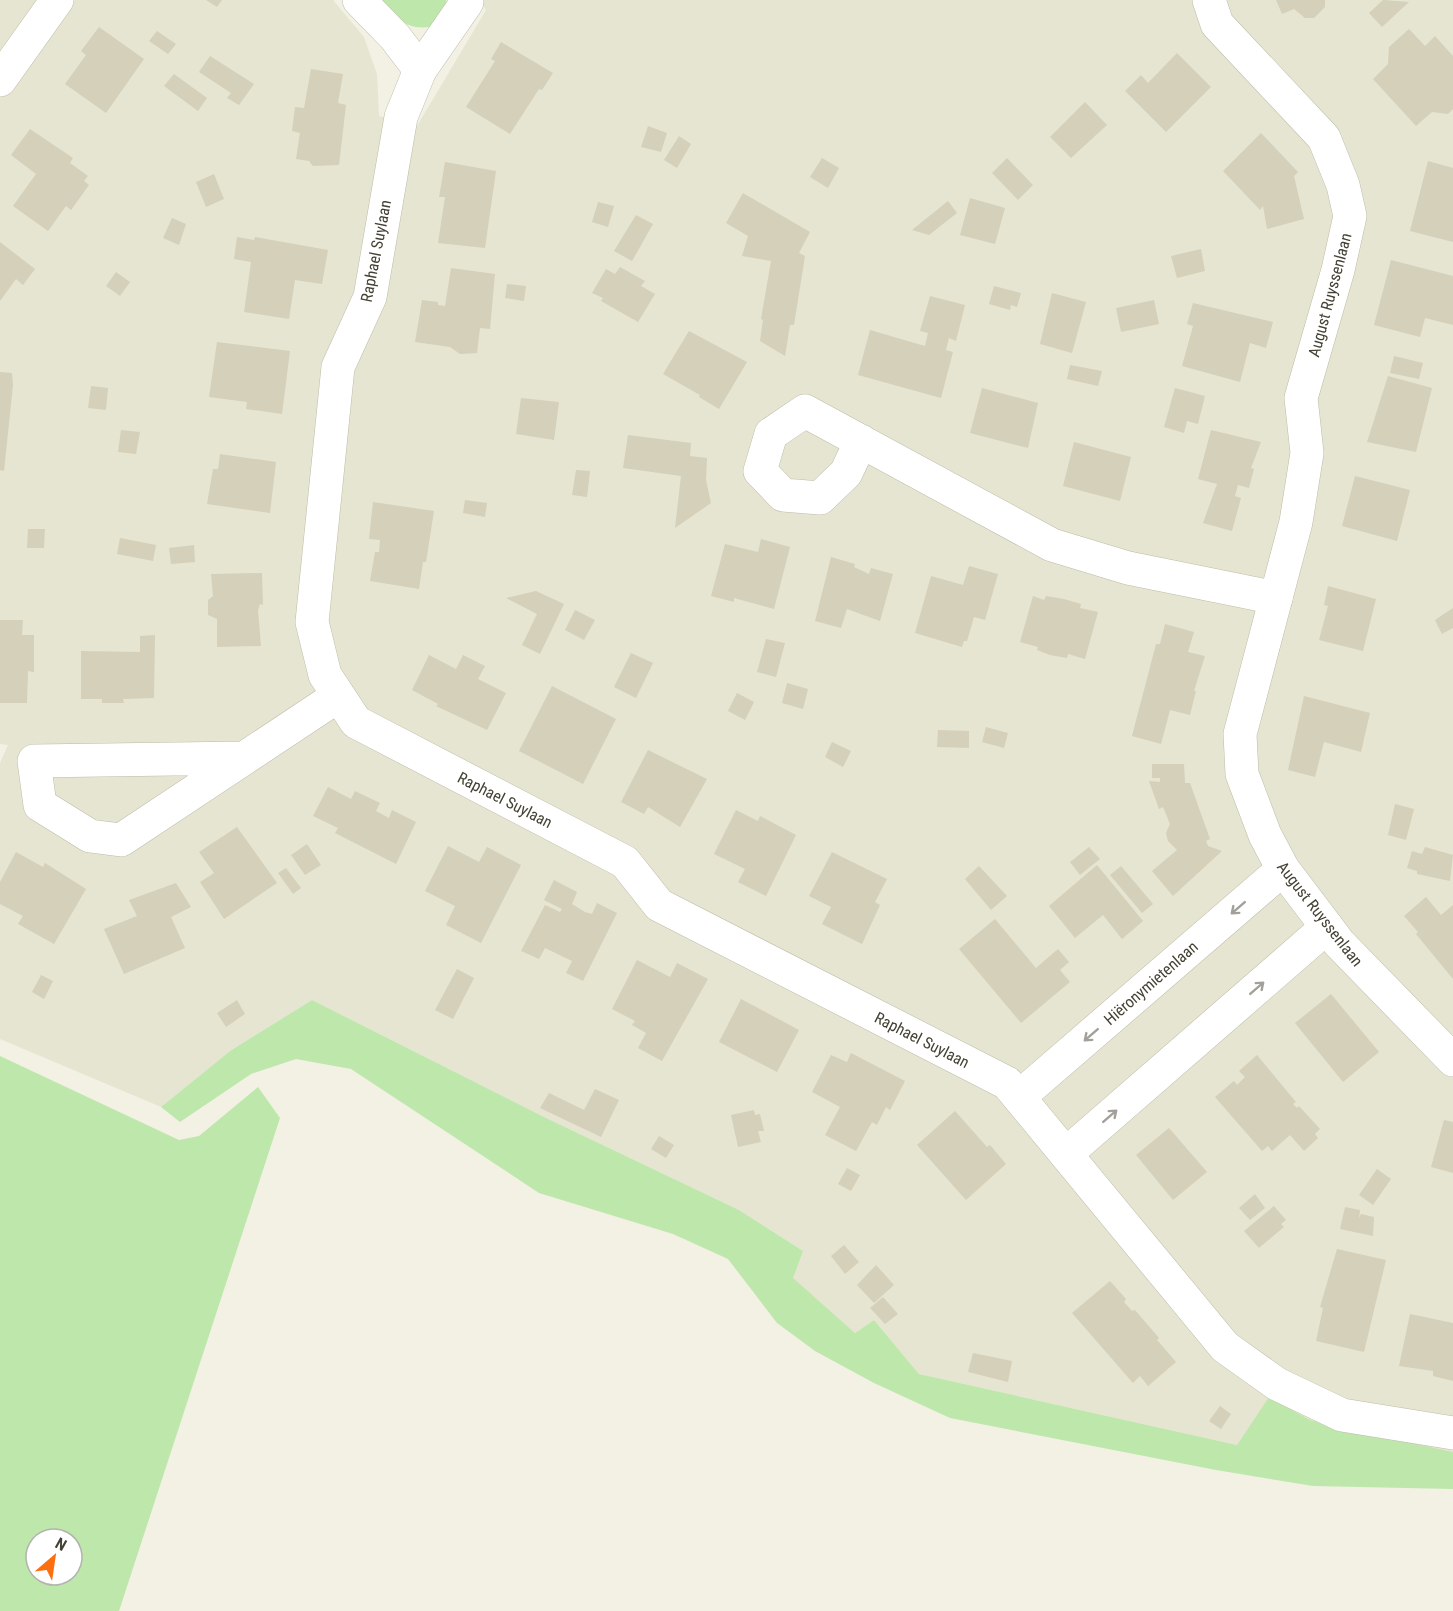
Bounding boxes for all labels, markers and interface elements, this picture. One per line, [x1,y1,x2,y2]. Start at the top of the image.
street label: Raphael Suylaan [357,198,395,304]
street label: August Ruyssenlaan [1304,231,1356,359]
street label: Raphael Suylaan [454,768,556,832]
street label: August Ruyssenlaan [1273,858,1367,970]
one-way arrow [1231,901,1246,915]
street label: Hiëronymietenlaan [1100,937,1202,1029]
one-way arrow [1249,981,1264,995]
street label: Raphael Suylaan [871,1008,973,1072]
one-way arrow [1084,1028,1099,1042]
one-way arrow [1102,1109,1117,1123]
north arrow [24,1527,84,1587]
text: N [52,1534,70,1555]

